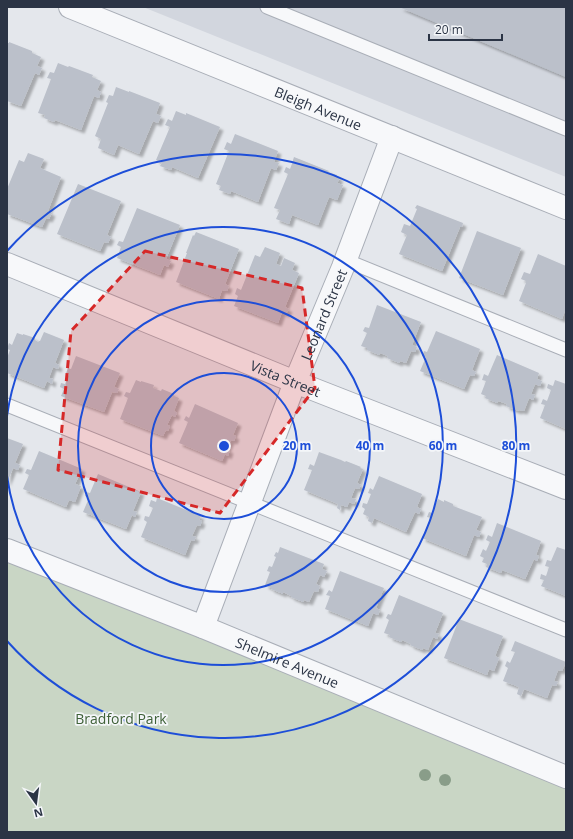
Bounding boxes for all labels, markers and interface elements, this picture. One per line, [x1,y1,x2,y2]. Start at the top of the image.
scale bar [429,16,502,42]
text: 20 m [435,21,463,38]
street label: Bleigh Avenue [272,81,365,134]
street label: Leonard Street [296,266,351,363]
street label: Vista Street [248,355,323,401]
text: 20 m [283,437,311,454]
text: 40 m [356,437,384,454]
text: 60 m [429,437,457,454]
text: 80 m [502,437,530,454]
centre of rings [217,439,231,453]
street label: Shelmire Avenue [233,632,342,692]
park label: Bradford Park [75,709,167,728]
north arrow [16,783,56,823]
text: N [32,805,45,822]

